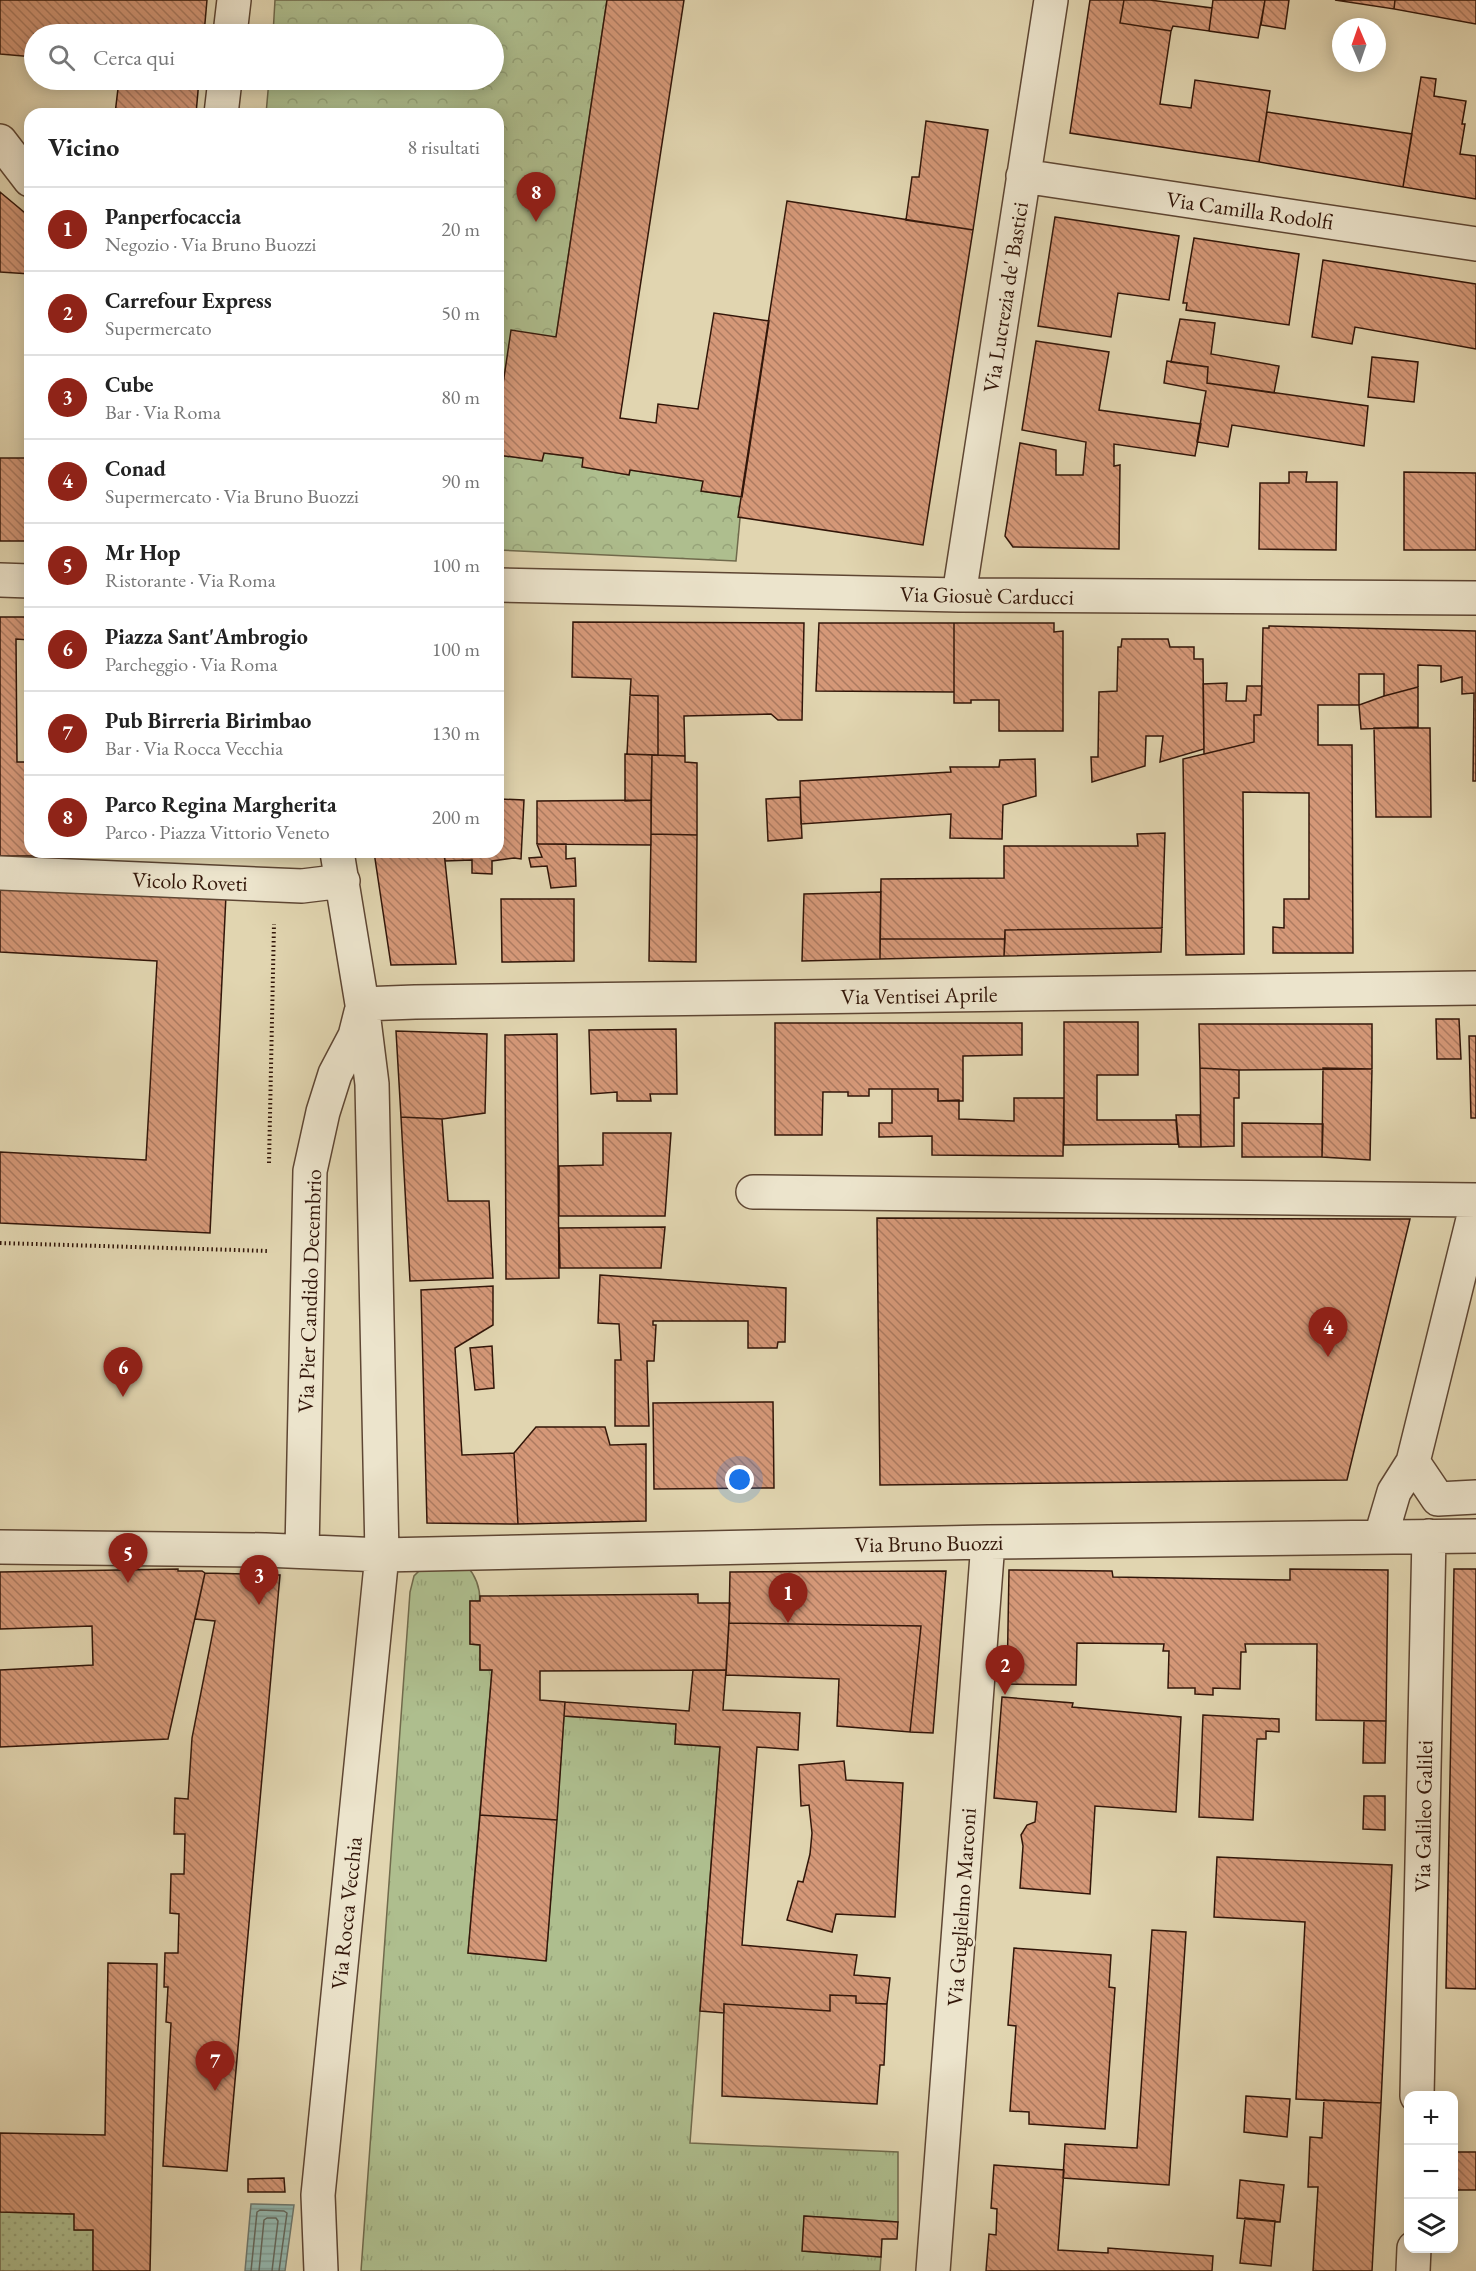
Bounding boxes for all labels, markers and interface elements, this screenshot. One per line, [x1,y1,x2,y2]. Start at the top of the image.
north arrow [1332,18,1386,72]
search box [24,24,504,90]
icon: search [45,41,78,74]
text: Cerca qui [93,43,175,72]
text: Vicino [48,130,119,164]
text: 8 risultati [408,134,480,160]
pin: 8 [516,172,556,222]
street label: Via Camilla Rodolfi [1164,184,1335,237]
street label: Via Lucrezia de' Bastici [976,200,1035,395]
text: Panperfocaccia [105,202,241,231]
text: 1 [62,216,73,242]
text: 20 m [441,216,480,242]
text: Negozio · Via Bruno Buozzi [105,231,316,257]
text: Carrefour Express [105,286,272,315]
text: 2 [62,300,73,326]
text: 50 m [441,300,480,326]
text: Supermercato [105,315,212,341]
text: Cube [105,370,154,399]
text: 3 [62,384,73,410]
text: 80 m [441,384,480,410]
text: Bar · Via Roma [105,399,221,425]
text: Conad [105,454,166,483]
text: 4 [62,468,73,494]
text: 90 m [441,468,480,494]
text: Supermercato · Via Bruno Buozzi [105,483,359,509]
text: Mr Hop [105,538,180,567]
text: 5 [62,552,73,578]
text: 100 m [432,552,480,578]
text: Ristorante · Via Roma [105,567,276,593]
street label: Via Giosuè Carducci [900,579,1074,612]
text: Piazza Sant'Ambrogio [105,622,308,651]
text: 6 [62,636,73,662]
text: 100 m [432,636,480,662]
text: Parcheggio · Via Roma [105,651,278,677]
text: Pub Birreria Birimbao [105,706,311,735]
text: 7 [62,720,73,746]
text: 130 m [432,720,480,746]
text: Bar · Via Rocca Vecchia [105,735,283,761]
text: Parco Regina Margherita [105,790,337,819]
text: 8 [62,804,73,830]
text: 200 m [432,804,480,830]
text: Parco · Piazza Vittorio Veneto [105,819,330,845]
street label: Vicolo Roveti [132,865,248,898]
street label: Via Ventisei Aprile [840,980,998,1011]
street label: Via Pier Candido Decembrio [291,1169,328,1413]
pin: 4 [1308,1308,1348,1357]
pin: 6 [104,1348,142,1397]
your location [725,1465,754,1494]
street label: Via Bruno Buozzi [854,1528,1004,1559]
pin: 5 [108,1534,148,1583]
pin: 3 [240,1556,278,1605]
pin: 1 [768,1574,808,1623]
pin: 2 [986,1646,1024,1695]
street label: Via Galileo Galilei [1408,1740,1439,1892]
street label: Via Guglielmo Marconi [940,1807,983,2007]
street label: Via Rocca Vecchia [324,1835,369,1991]
pin: 7 [196,2042,234,2091]
map controls [1404,2091,1458,2253]
button: + [1404,2091,1458,2145]
button: − [1404,2145,1458,2199]
button: layers [1404,2199,1458,2253]

